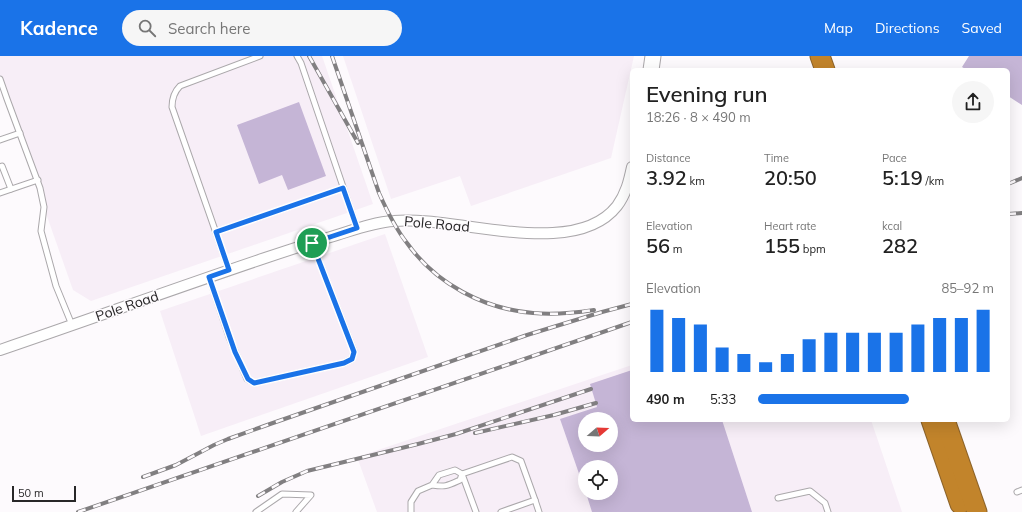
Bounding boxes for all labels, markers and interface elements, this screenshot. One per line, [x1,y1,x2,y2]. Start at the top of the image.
search box [122,10,402,46]
text: Kadence [20,16,98,40]
icon: search [136,17,158,39]
text: Search here [168,19,250,38]
text: Map [824,19,853,37]
text: Directions [875,19,940,37]
text: Saved [962,19,1002,37]
text: Evening run [646,80,768,108]
button: share [952,81,994,123]
text: 18:26 · 8 × 490 m [646,109,751,125]
text: Distance [646,151,690,165]
text: Time [764,151,789,165]
text: Pace [882,151,907,165]
text: 3.92 [646,165,687,190]
text: 20:50 [764,165,817,190]
text: 5:19 [882,165,923,190]
text: km [687,174,705,188]
text: /km [923,174,944,188]
street label: Pole Road [403,212,471,236]
text: Elevation [646,219,693,233]
text: Heart rate [764,219,816,233]
text: kcal [882,219,902,233]
pin [295,226,329,260]
icon: arrive [301,232,323,254]
text: 56 [646,233,670,258]
text: 155 [764,233,800,258]
text: 282 [882,233,918,258]
text: m [670,242,683,256]
text: bpm [800,242,826,256]
text: Elevation [646,280,701,296]
text: 85–92 m [941,280,994,296]
street label: Pole Road [93,287,161,325]
text: 490 m [646,391,685,407]
text: 5:33 [710,391,736,407]
north arrow [578,412,618,452]
map controls [578,412,618,500]
button: locate [578,460,618,500]
scale bar [12,484,76,503]
text: 50 m [18,486,44,500]

